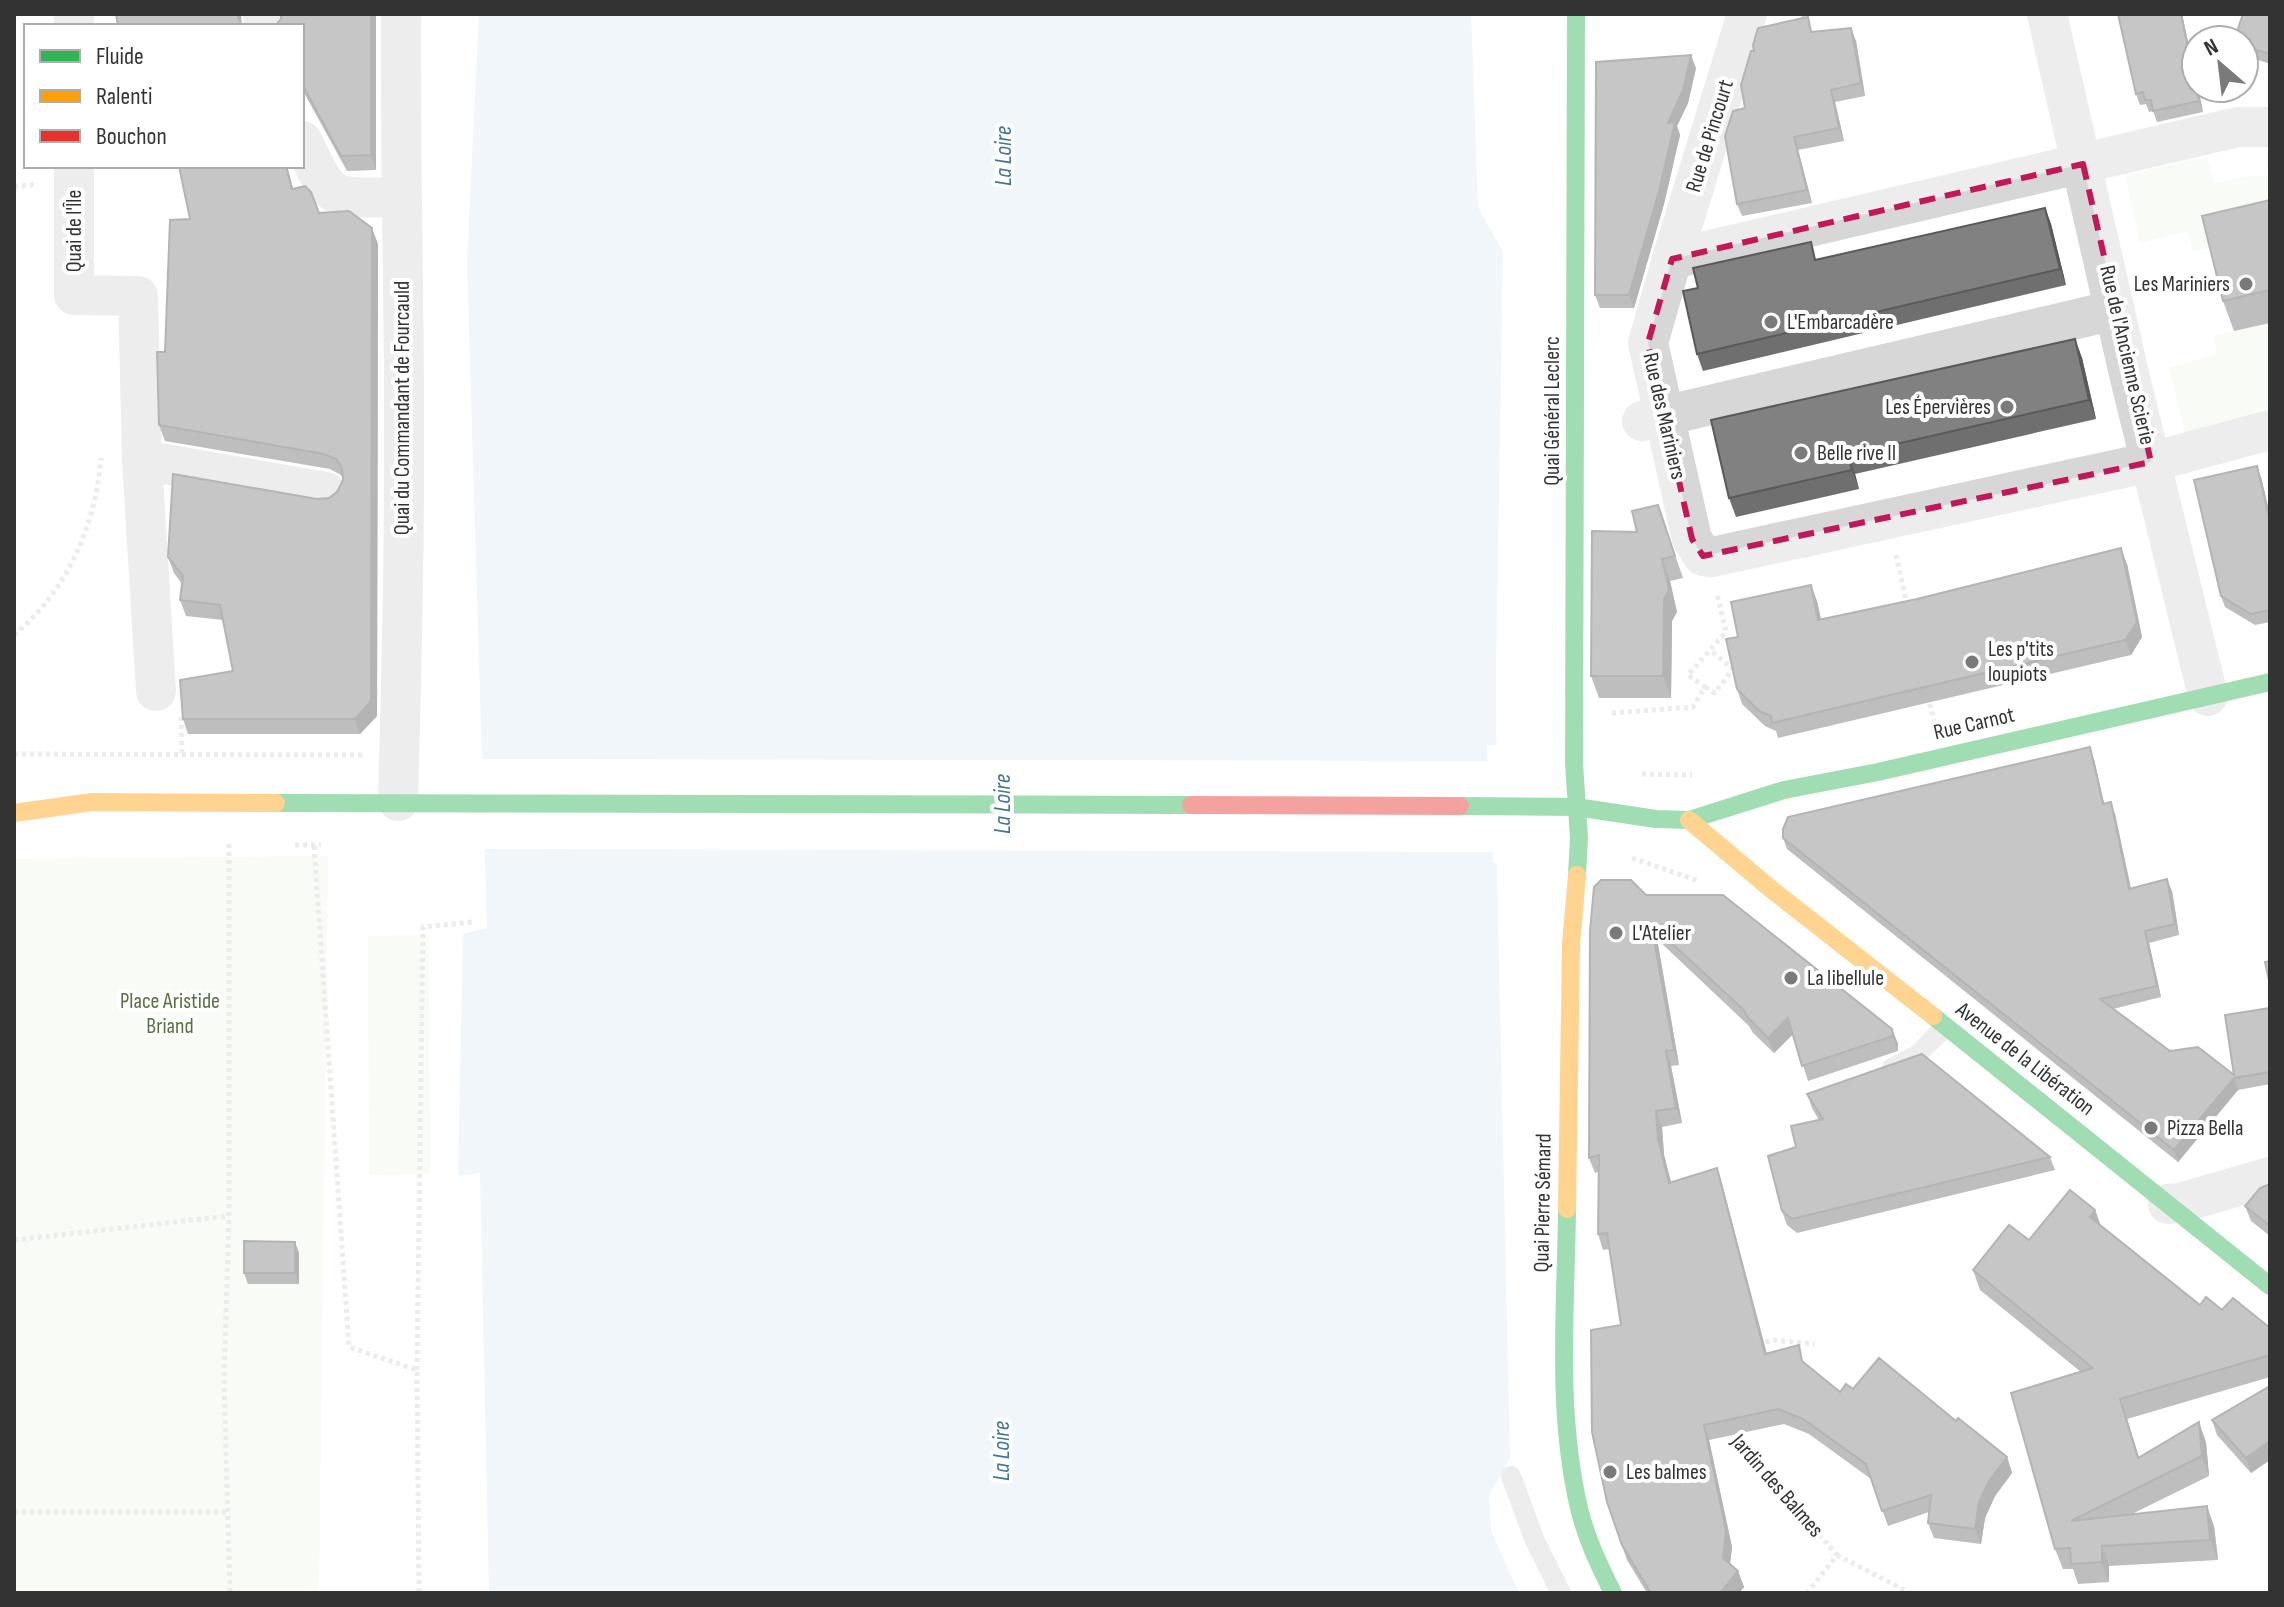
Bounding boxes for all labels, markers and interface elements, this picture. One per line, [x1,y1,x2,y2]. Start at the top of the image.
legend [24,24,304,168]
north arrow [2180,24,2260,104]
text: N [2200,33,2223,62]
text: Fluide [96,42,144,71]
street label: Rue de Pincourt [1680,76,1740,196]
text: Ralenti [96,82,152,111]
text: Bouchon [96,122,167,151]
water label: La Loire [989,126,1018,186]
street label: Quai de l'Île [61,190,88,272]
street label: Rue de l'Ancienne Scierie [2093,263,2161,447]
place label: Les Mariniers [2134,271,2230,298]
marker: Les Mariniers [2237,275,2255,293]
street label: Quai du Commandant de Fourcauld [389,281,416,535]
place label: L'Embarcadère [1787,309,1894,336]
marker: L'Embarcadère [1762,313,1780,331]
street label: Quai Général Leclerc [1539,336,1566,486]
street label: Rue des Mariniers [1636,350,1692,482]
place label: Les Épervières [1885,394,1991,421]
marker: Les Épervières [1998,398,2016,416]
place label: Belle rive II [1817,440,1896,467]
marker: Belle rive II [1792,444,1810,462]
place label: Les p'tits loupiots [1988,636,2054,688]
marker: Les p'tits loupiots [1963,653,1981,671]
street label: Rue Carnot [1931,702,2017,746]
water label: La Loire [988,774,1017,834]
place label: L'Atelier [1632,920,1691,947]
marker: L'Atelier [1607,924,1625,942]
place label: La libellule [1807,965,1884,992]
marker: La libellule [1782,969,1800,987]
park label: Place Aristide Briand [120,988,220,1040]
street label: Avenue de la Libération [1949,996,2100,1122]
place label: Pizza Bella [2167,1115,2243,1142]
marker: Pizza Bella [2142,1119,2160,1137]
street label: Quai Pierre Sémard [1528,1133,1558,1273]
water label: La Loire [987,1421,1016,1481]
street label: Jardin des Balmes [1724,1428,1829,1543]
place label: Les balmes [1626,1459,1707,1486]
marker: Les balmes [1601,1463,1619,1481]

